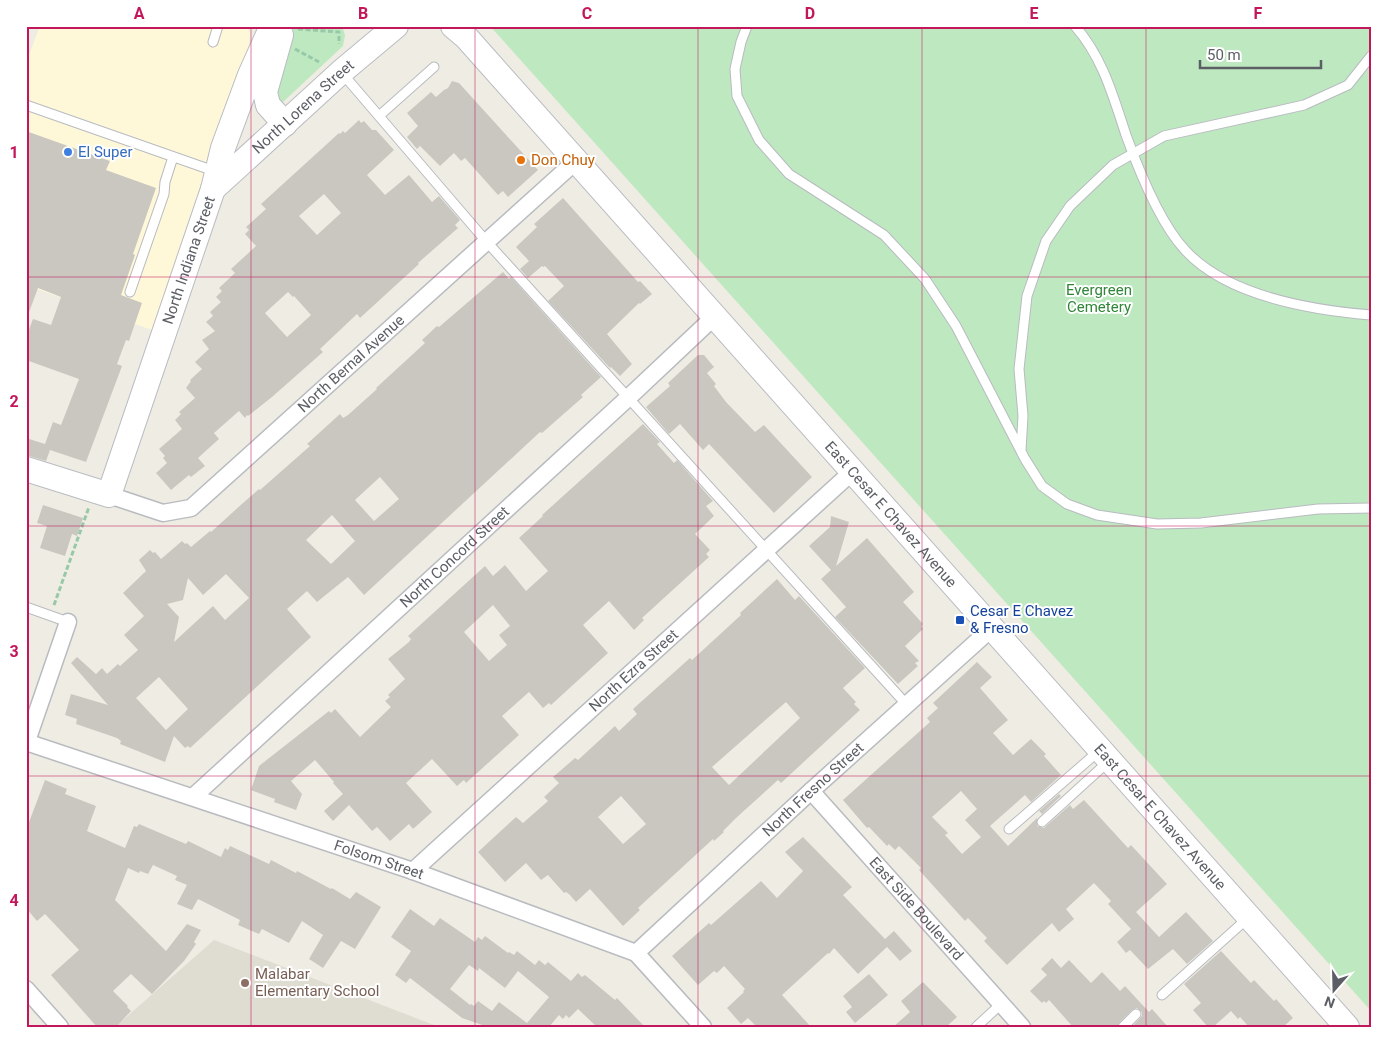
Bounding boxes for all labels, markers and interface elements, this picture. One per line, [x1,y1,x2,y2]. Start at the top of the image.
text: A [134,4,145,23]
text: B [358,4,368,23]
text: C [582,4,592,23]
text: D [805,4,815,23]
text: E [1030,4,1039,23]
text: F [1254,4,1263,23]
scale bar [1200,38,1321,70]
text: 50 m [1207,46,1241,64]
street label: North Lorena Street [249,56,358,158]
text: 1 [9,143,19,162]
place label: El Super [78,143,133,161]
marker: El Super [62,146,74,158]
place label: Don Chuy [531,151,595,169]
marker: Don Chuy [515,154,527,166]
street label: North Indiana Street [159,194,219,327]
park label: Evergreen Cemetery [1066,281,1132,316]
street label: North Bernal Avenue [294,311,408,416]
text: 2 [9,392,19,411]
street label: East Cesar E Chavez Avenue [821,438,960,591]
street label: North Concord Street [396,503,513,611]
place label: Cesar E Chavez & Fresno [970,602,1073,637]
marker: Cesar E Chavez & Fresno [954,614,966,626]
street label: North Ezra Street [585,626,682,716]
text: 3 [9,642,19,661]
street label: North Fresno Street [759,739,868,840]
street label: East Cesar E Chavez Avenue [1090,740,1230,894]
street label: Folsom Street [332,836,426,883]
street label: East Side Boulevard [866,853,967,964]
text: 4 [9,891,19,910]
place label: Malabar Elementary School [255,965,379,1000]
north arrow [1310,966,1360,1016]
marker: Malabar Elementary School [239,977,251,989]
text: N [1322,993,1337,1011]

